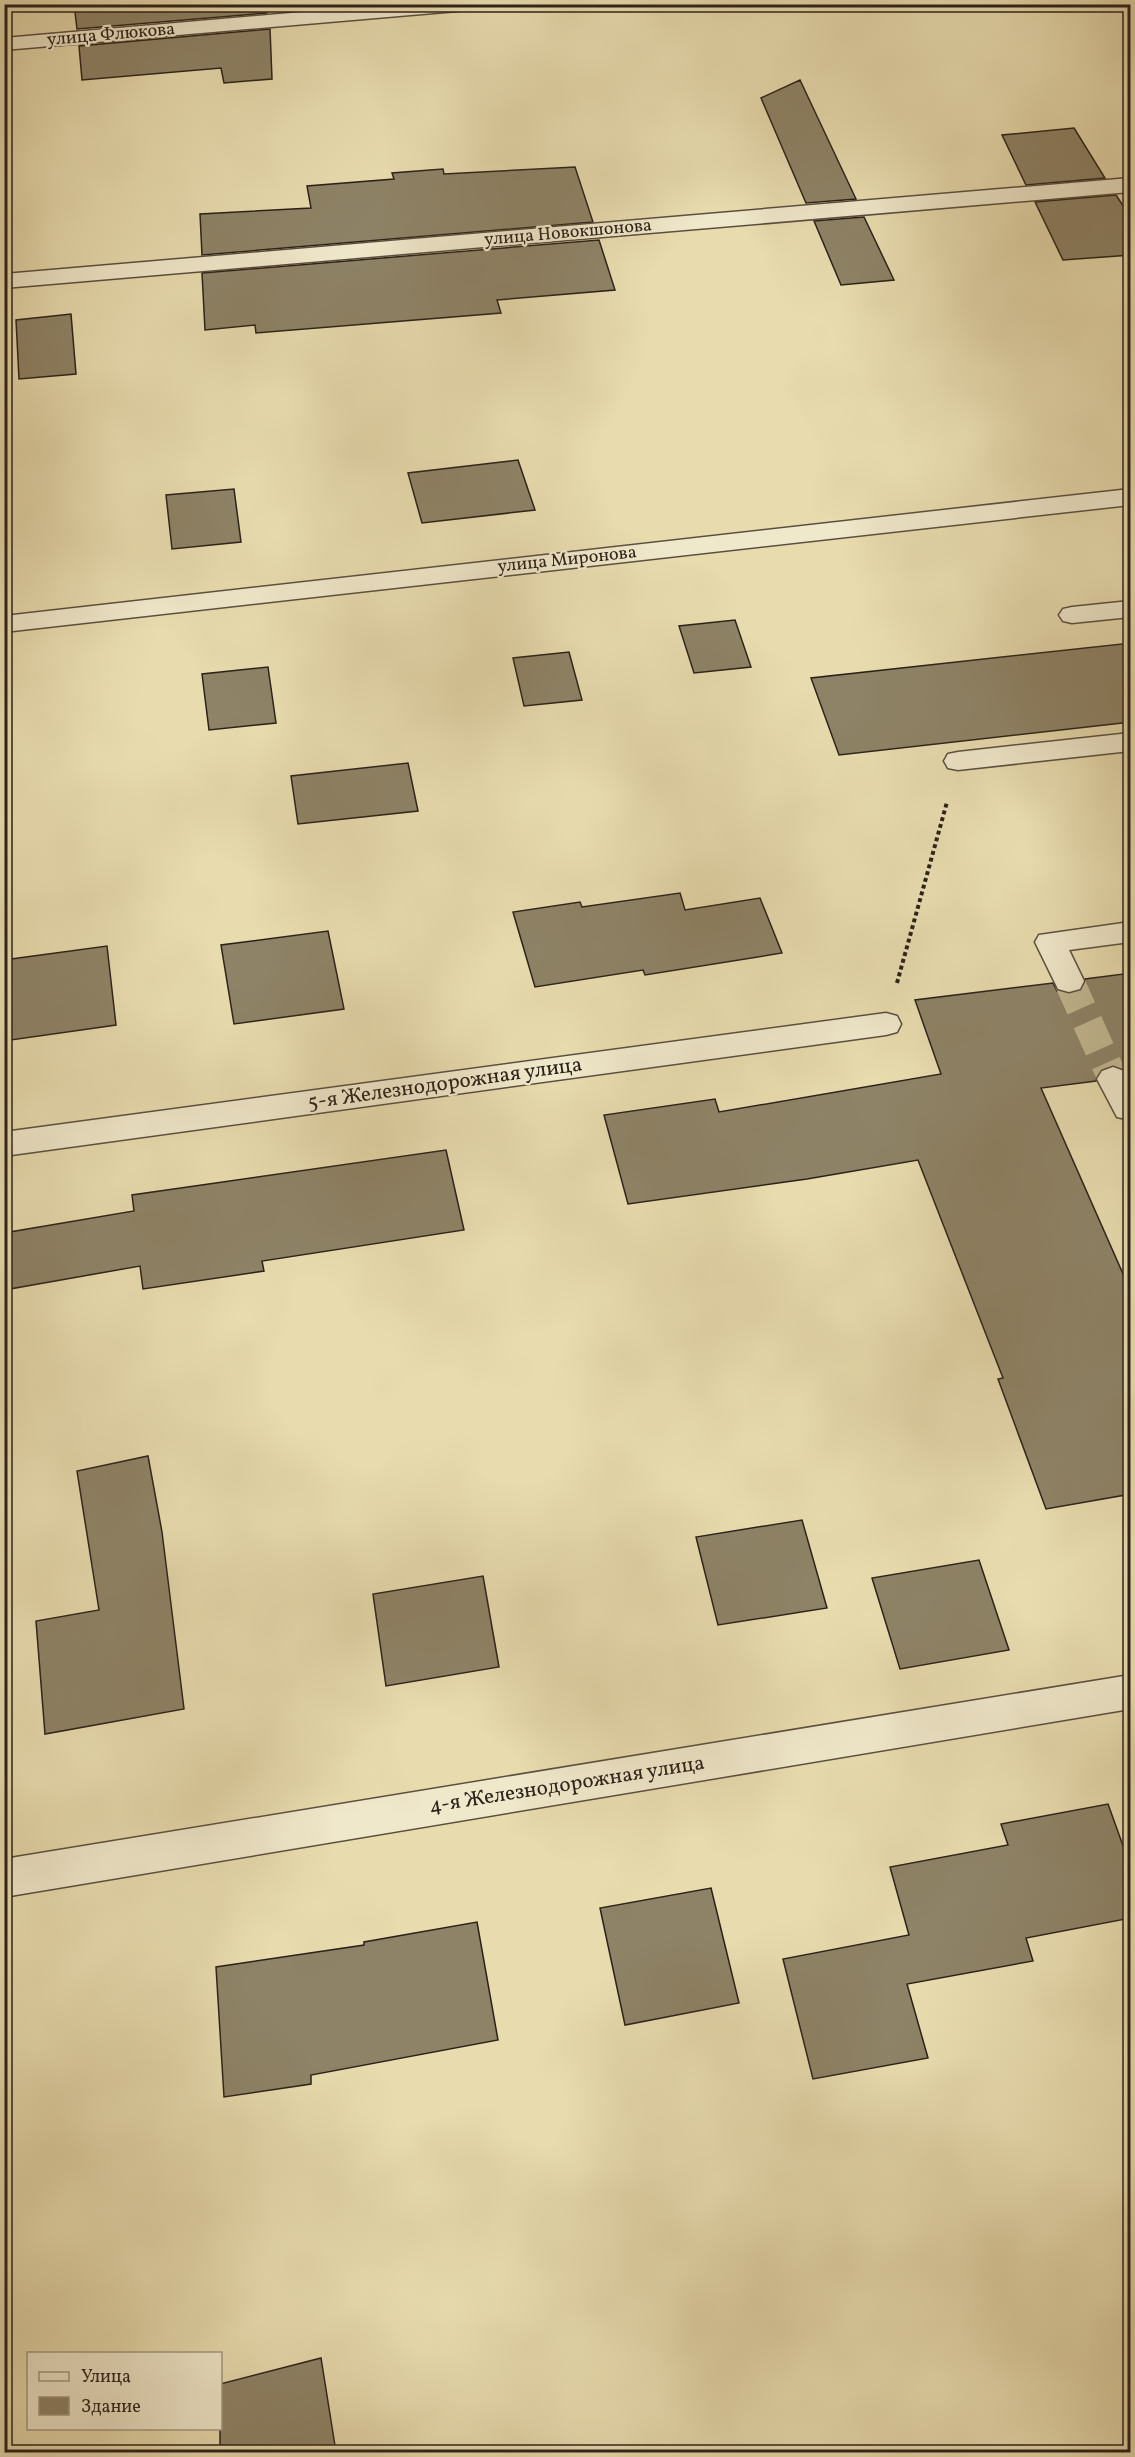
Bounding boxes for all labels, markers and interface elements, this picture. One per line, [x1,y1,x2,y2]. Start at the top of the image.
street label: улица Флюкова [46,17,176,53]
street label: улица Новокшонова [483,213,653,253]
street label: улица Миронова [496,540,638,580]
street label: 5-я Железнодорожная улица [306,1050,584,1118]
street label: 4-я Железнодорожная улица [427,1749,707,1821]
legend [27,2352,222,2430]
text: Улица [81,2365,131,2390]
text: Здание [81,2395,141,2420]

